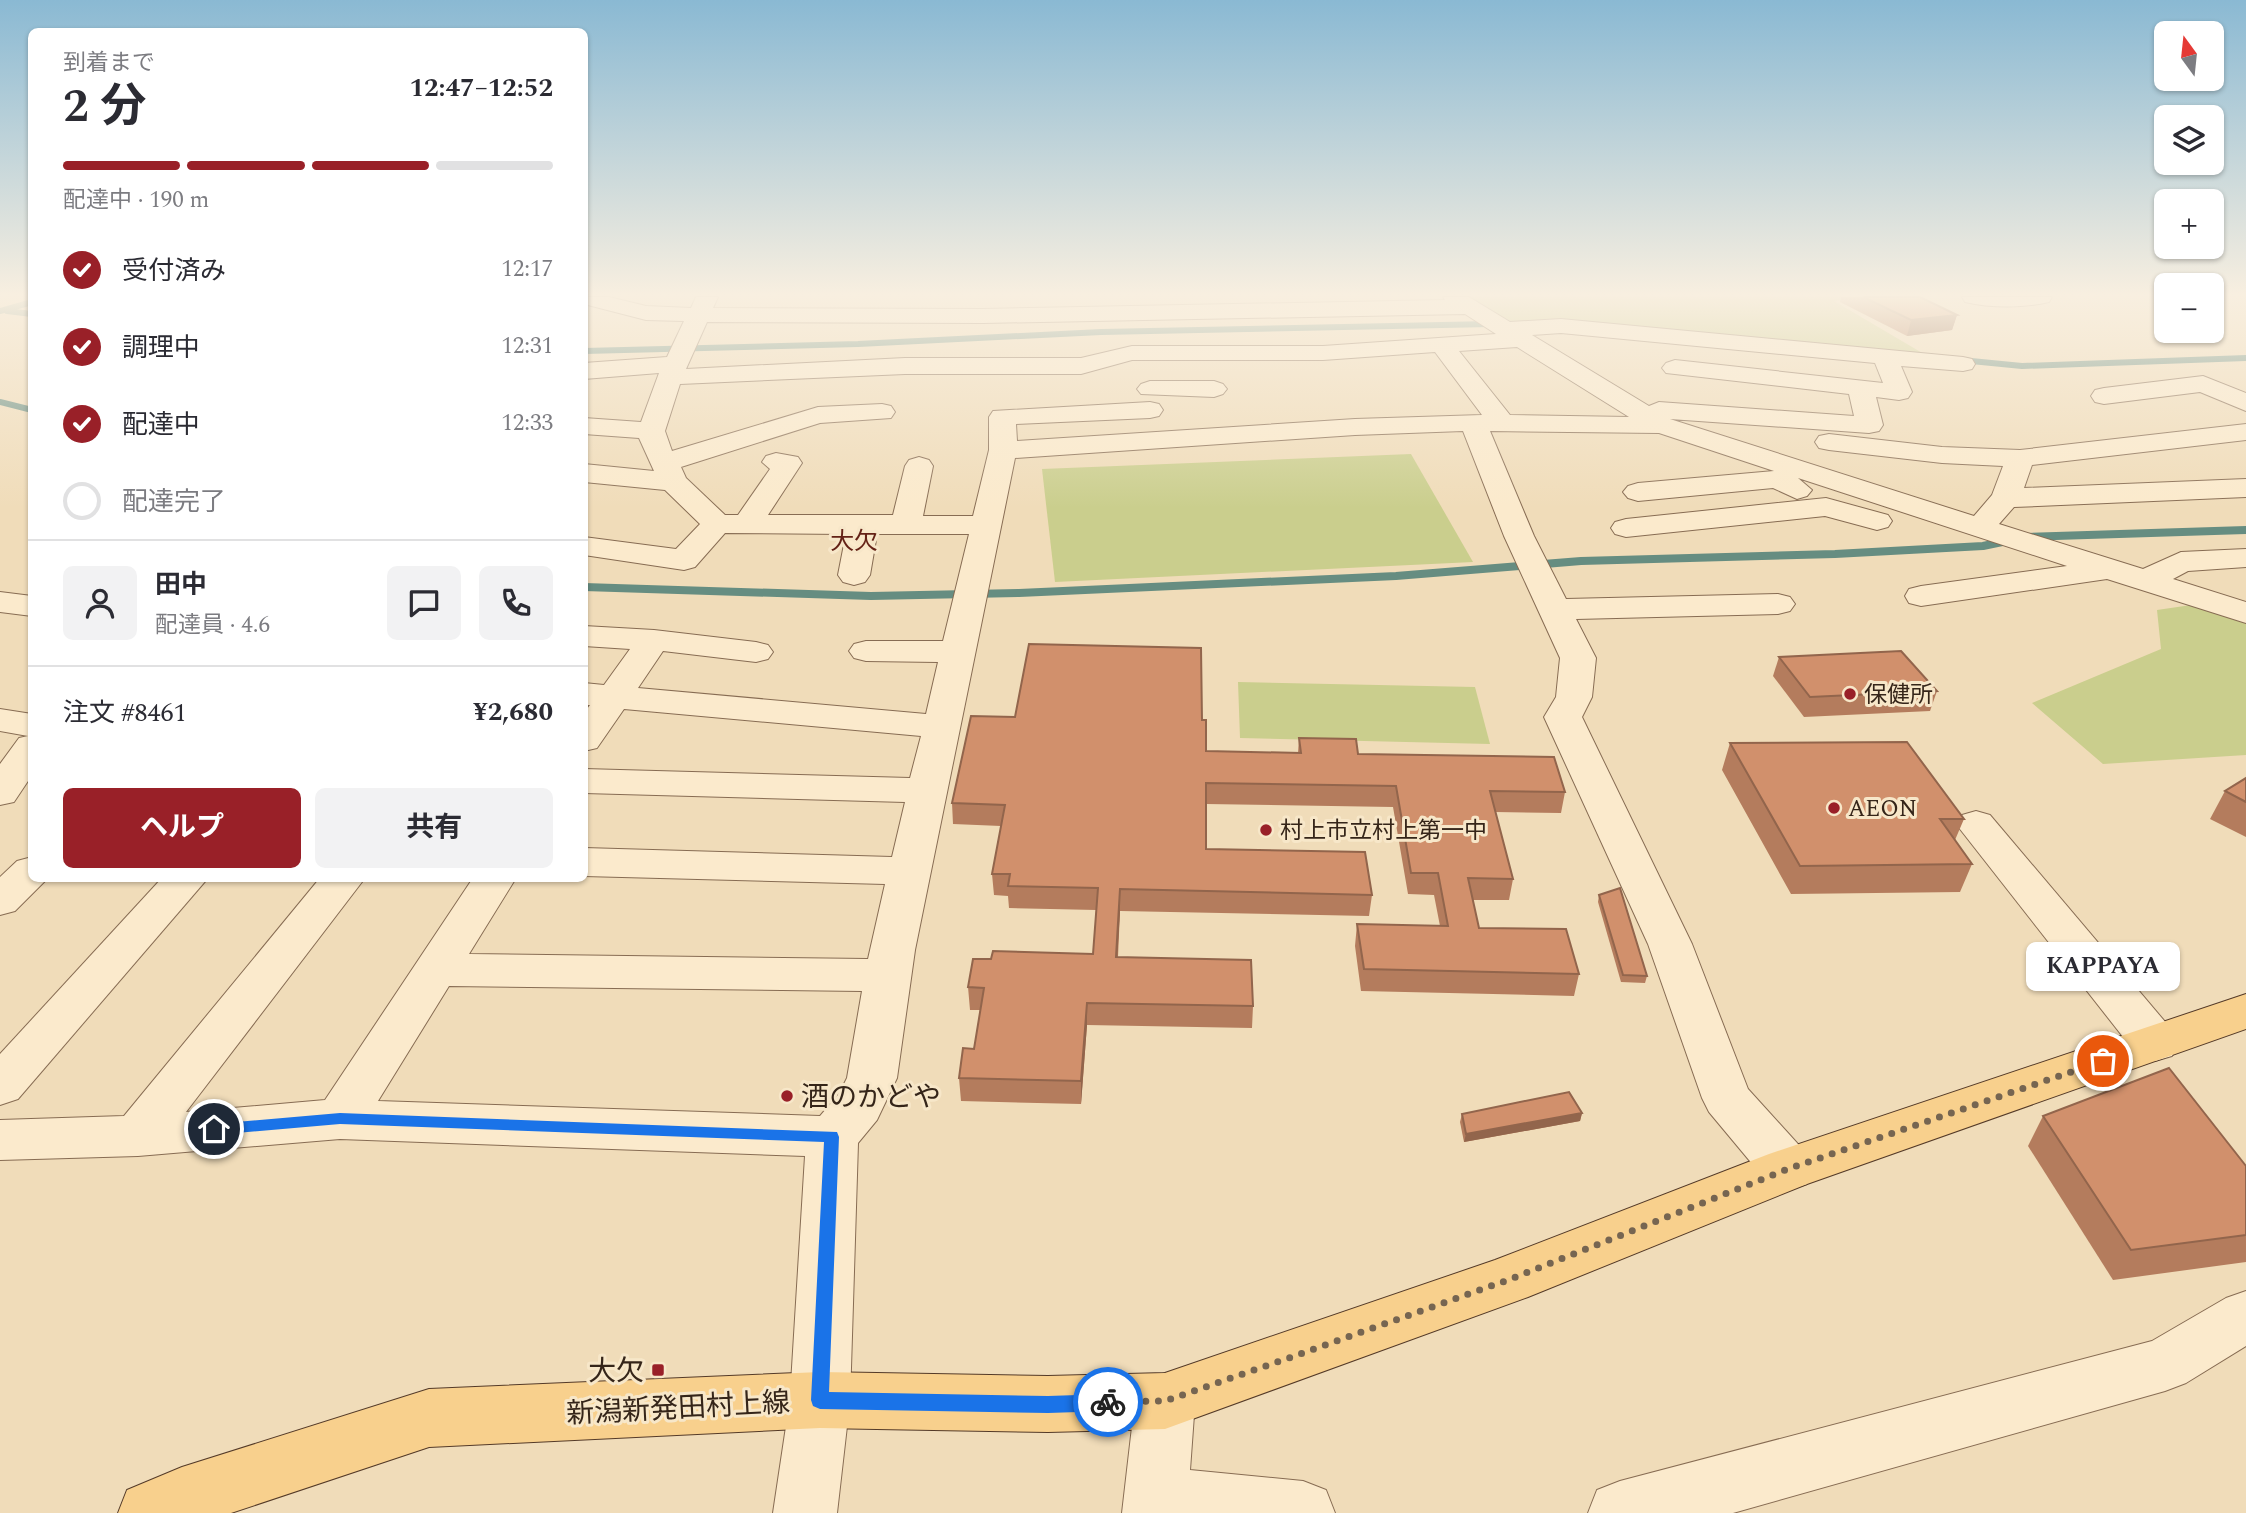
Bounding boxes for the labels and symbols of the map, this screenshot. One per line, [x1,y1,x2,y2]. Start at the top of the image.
north arrow [2154,21,2224,91]
district label: 大欠 [830,524,878,560]
place label: 保健所 [1864,678,1933,713]
marker: 保健所 [1842,686,1858,702]
place label: AEON [1848,792,1917,827]
marker: AEON [1826,800,1842,816]
place label: 村上市立村上第一中 [1280,814,1487,849]
marker: 村上市立村上第一中 [1258,822,1274,838]
callout: KAPPAYA [2026,942,2180,991]
pin [2073,1031,2133,1091]
place label: 酒のかどや [801,1076,941,1119]
marker: 酒のかどや [779,1088,795,1104]
pin [184,1099,244,1159]
place label: 大欠 [588,1350,644,1393]
marker: 大欠 [650,1362,666,1378]
courier [1073,1367,1143,1437]
street label: 新潟新発田村上線 [565,1381,791,1436]

